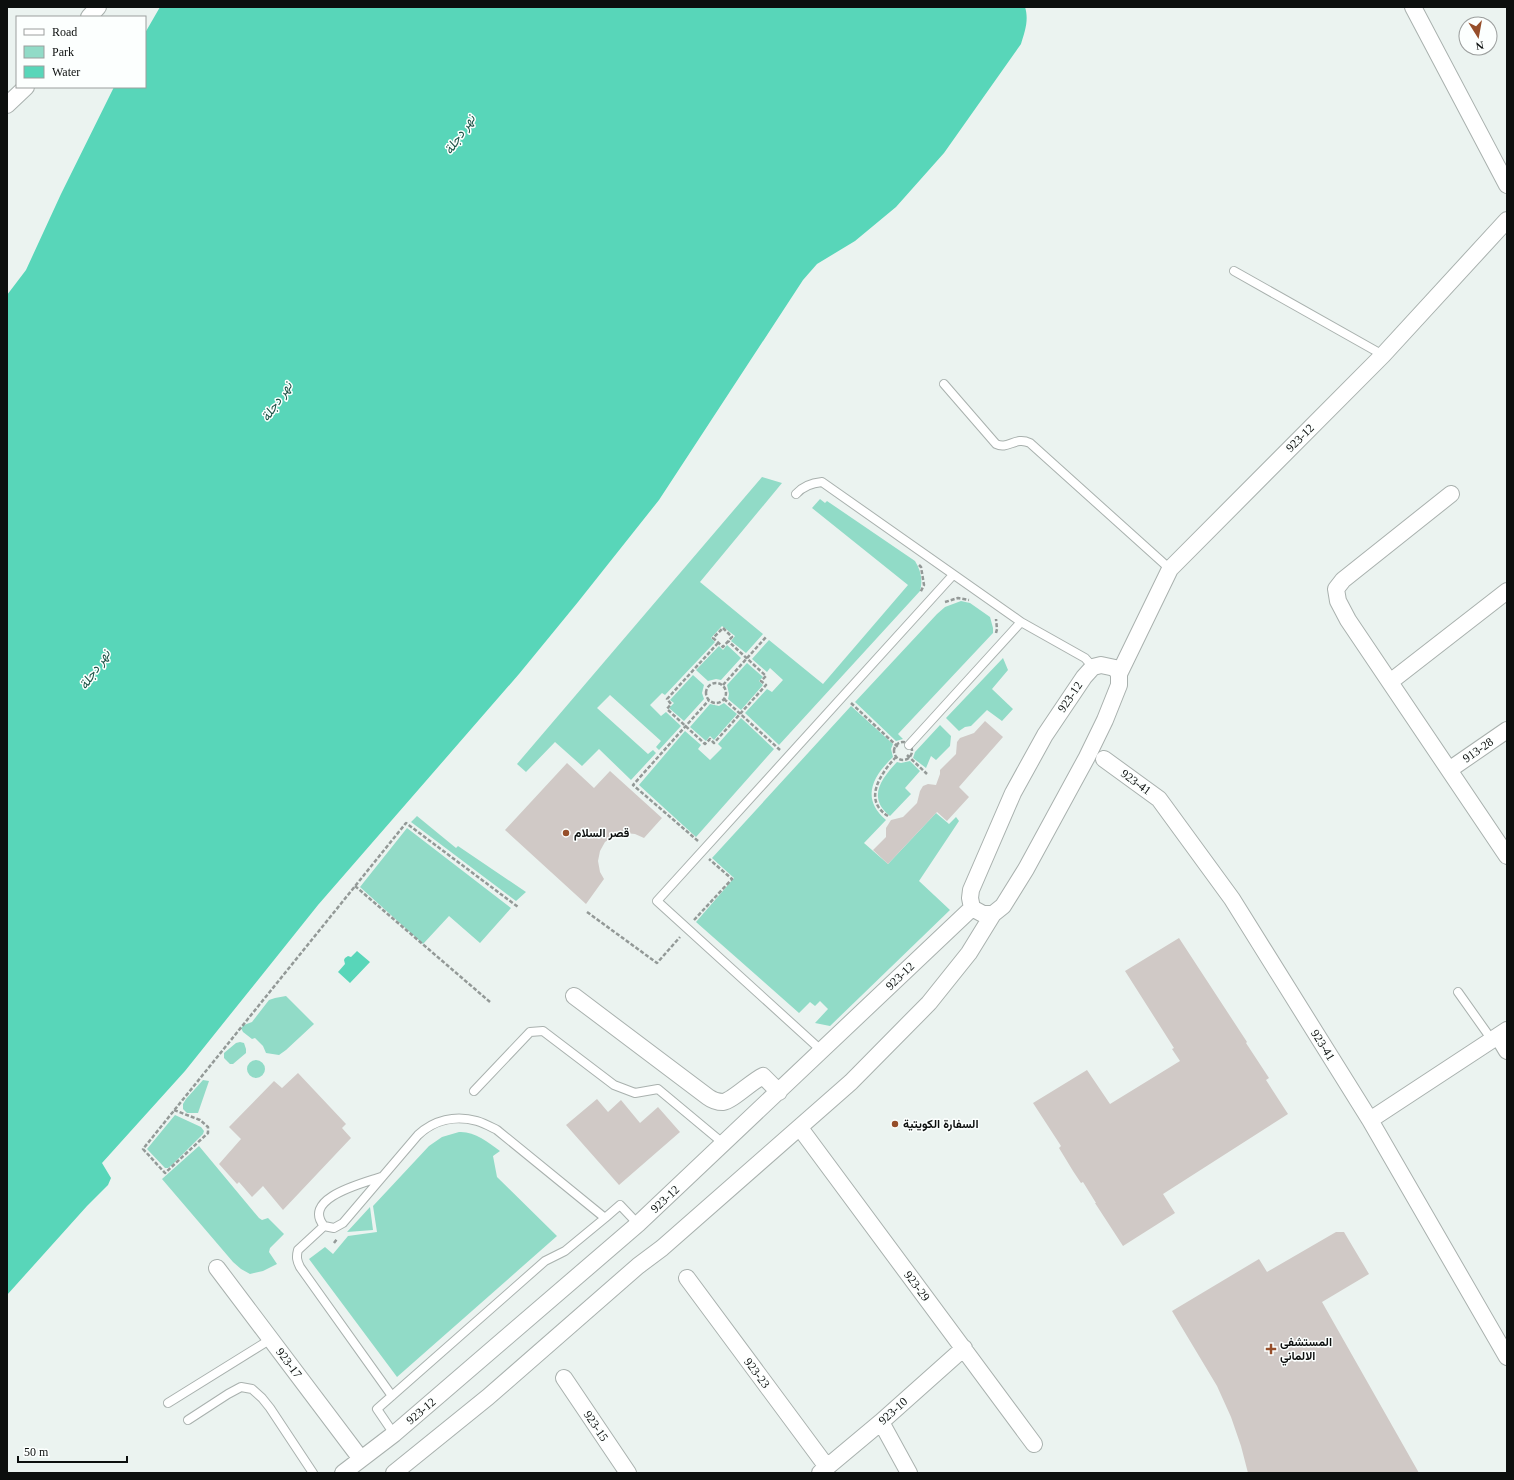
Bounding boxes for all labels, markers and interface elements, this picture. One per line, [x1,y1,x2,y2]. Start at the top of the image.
legend [16,16,146,88]
north arrow [1458,16,1498,56]
text: Road [52,25,77,39]
text: N [1475,39,1485,52]
text: Park [52,45,74,59]
text: Water [52,65,80,79]
water label: نهر دجلة [441,111,480,157]
water label: نهر دجلة [258,378,297,424]
street label: 923-12 [1283,421,1317,455]
water label: نهر دجلة [76,646,115,692]
street label: 923-12 [1055,679,1085,715]
street label: 913-28 [1460,735,1496,765]
street label: 923-41 [1118,766,1154,798]
place label: قصر السلام [574,826,630,841]
marker: قصر السلام [561,828,571,838]
street label: 923-12 [883,959,917,993]
street label: 923-41 [1308,1027,1338,1063]
place label: السفارة الكويتية [903,1117,979,1132]
marker: السفارة الكويتية [890,1119,900,1129]
street label: 923-12 [648,1182,682,1216]
street label: 923-29 [901,1268,933,1304]
place label: المستشفى الالماني [1280,1335,1332,1366]
marker: المستشفى الالماني [1265,1343,1277,1355]
street label: 923-17 [273,1345,305,1381]
street label: 923-23 [741,1355,773,1391]
street label: 923-10 [876,1394,910,1428]
street label: 923-12 [403,1395,439,1427]
street label: 923-15 [581,1408,611,1444]
scale bar [18,1438,127,1464]
text: 50 m [24,1445,49,1459]

